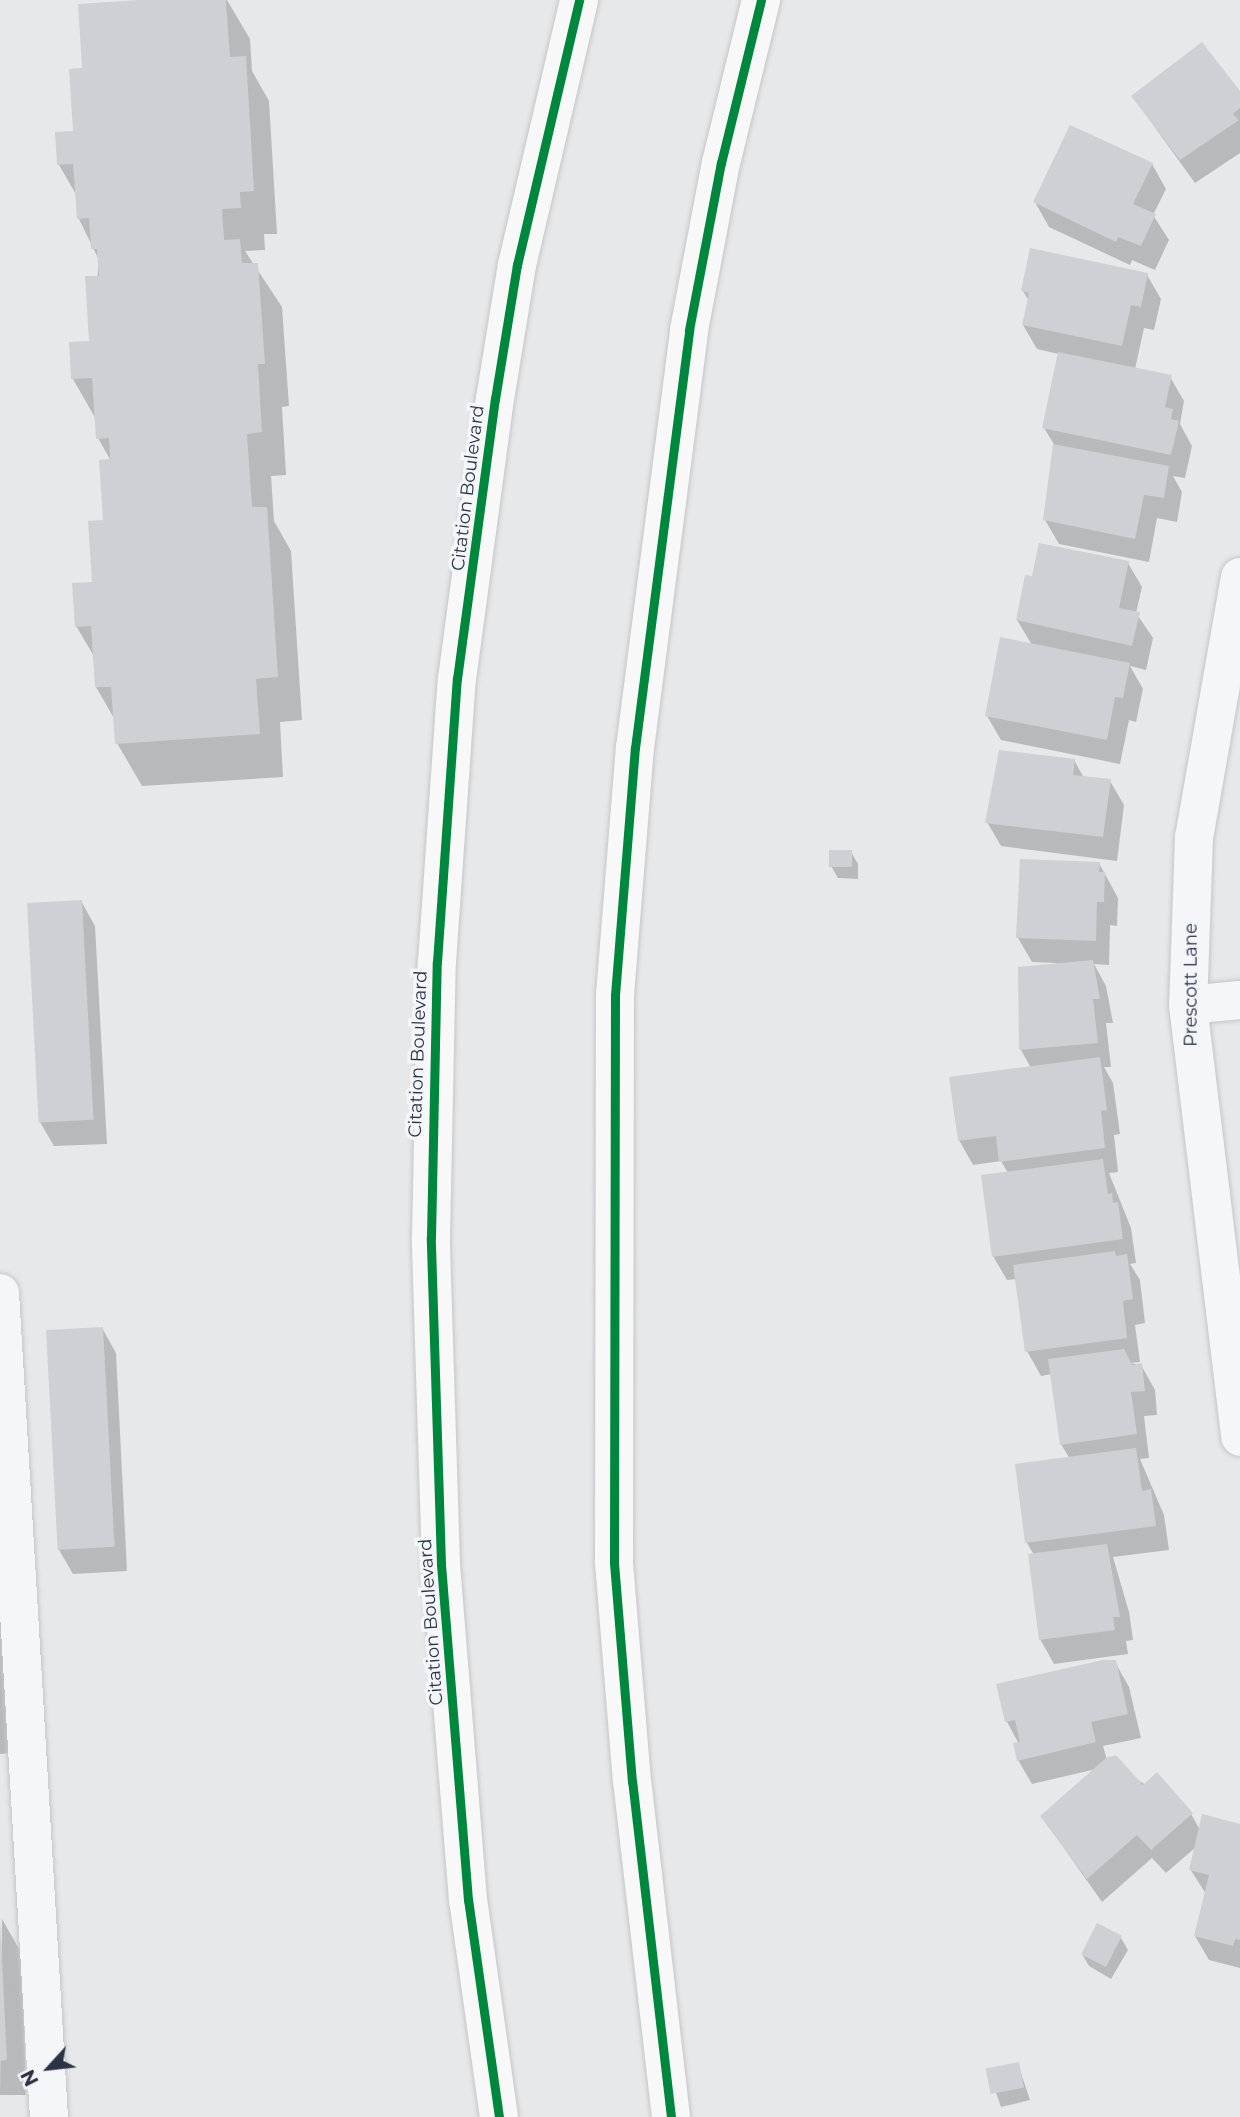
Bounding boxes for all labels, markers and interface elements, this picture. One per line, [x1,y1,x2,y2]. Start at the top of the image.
street label: Citation Boulevard [447,404,489,572]
street label: Prescott Lane [1180,923,1202,1047]
street label: Citation Boulevard [404,970,432,1138]
street label: Citation Boulevard [414,1538,448,1706]
north arrow [14,2033,84,2103]
text: N [16,2066,44,2090]

